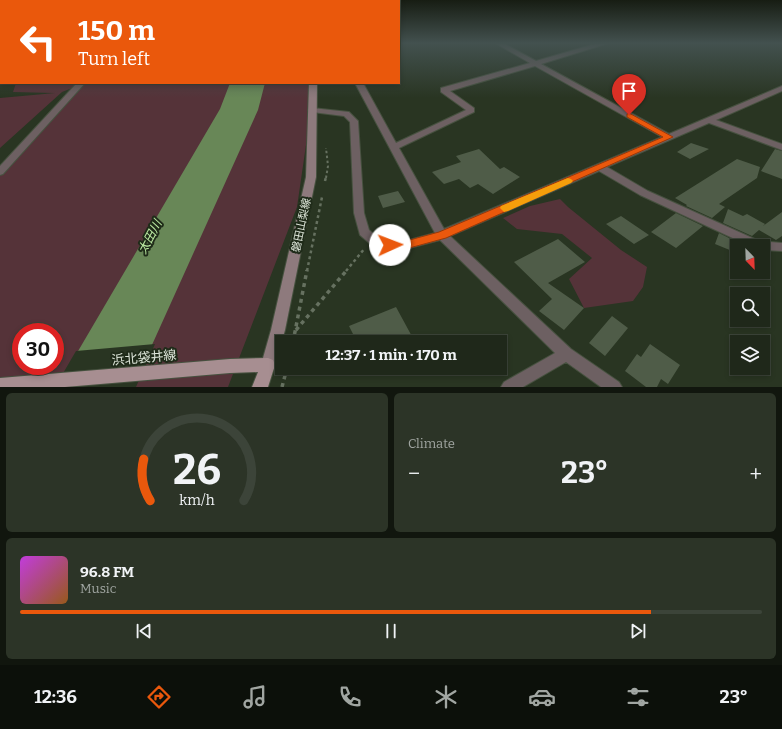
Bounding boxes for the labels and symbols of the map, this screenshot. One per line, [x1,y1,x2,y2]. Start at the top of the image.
pin [612,74,646,115]
street label: 磐田山梨線 [289,197,314,253]
water label: 太田川 [135,216,166,256]
position arrow [369,224,411,266]
north arrow [730,239,770,279]
speed limit sign: 30 [12,323,64,375]
street label: 浜北袋井線 [111,347,177,368]

